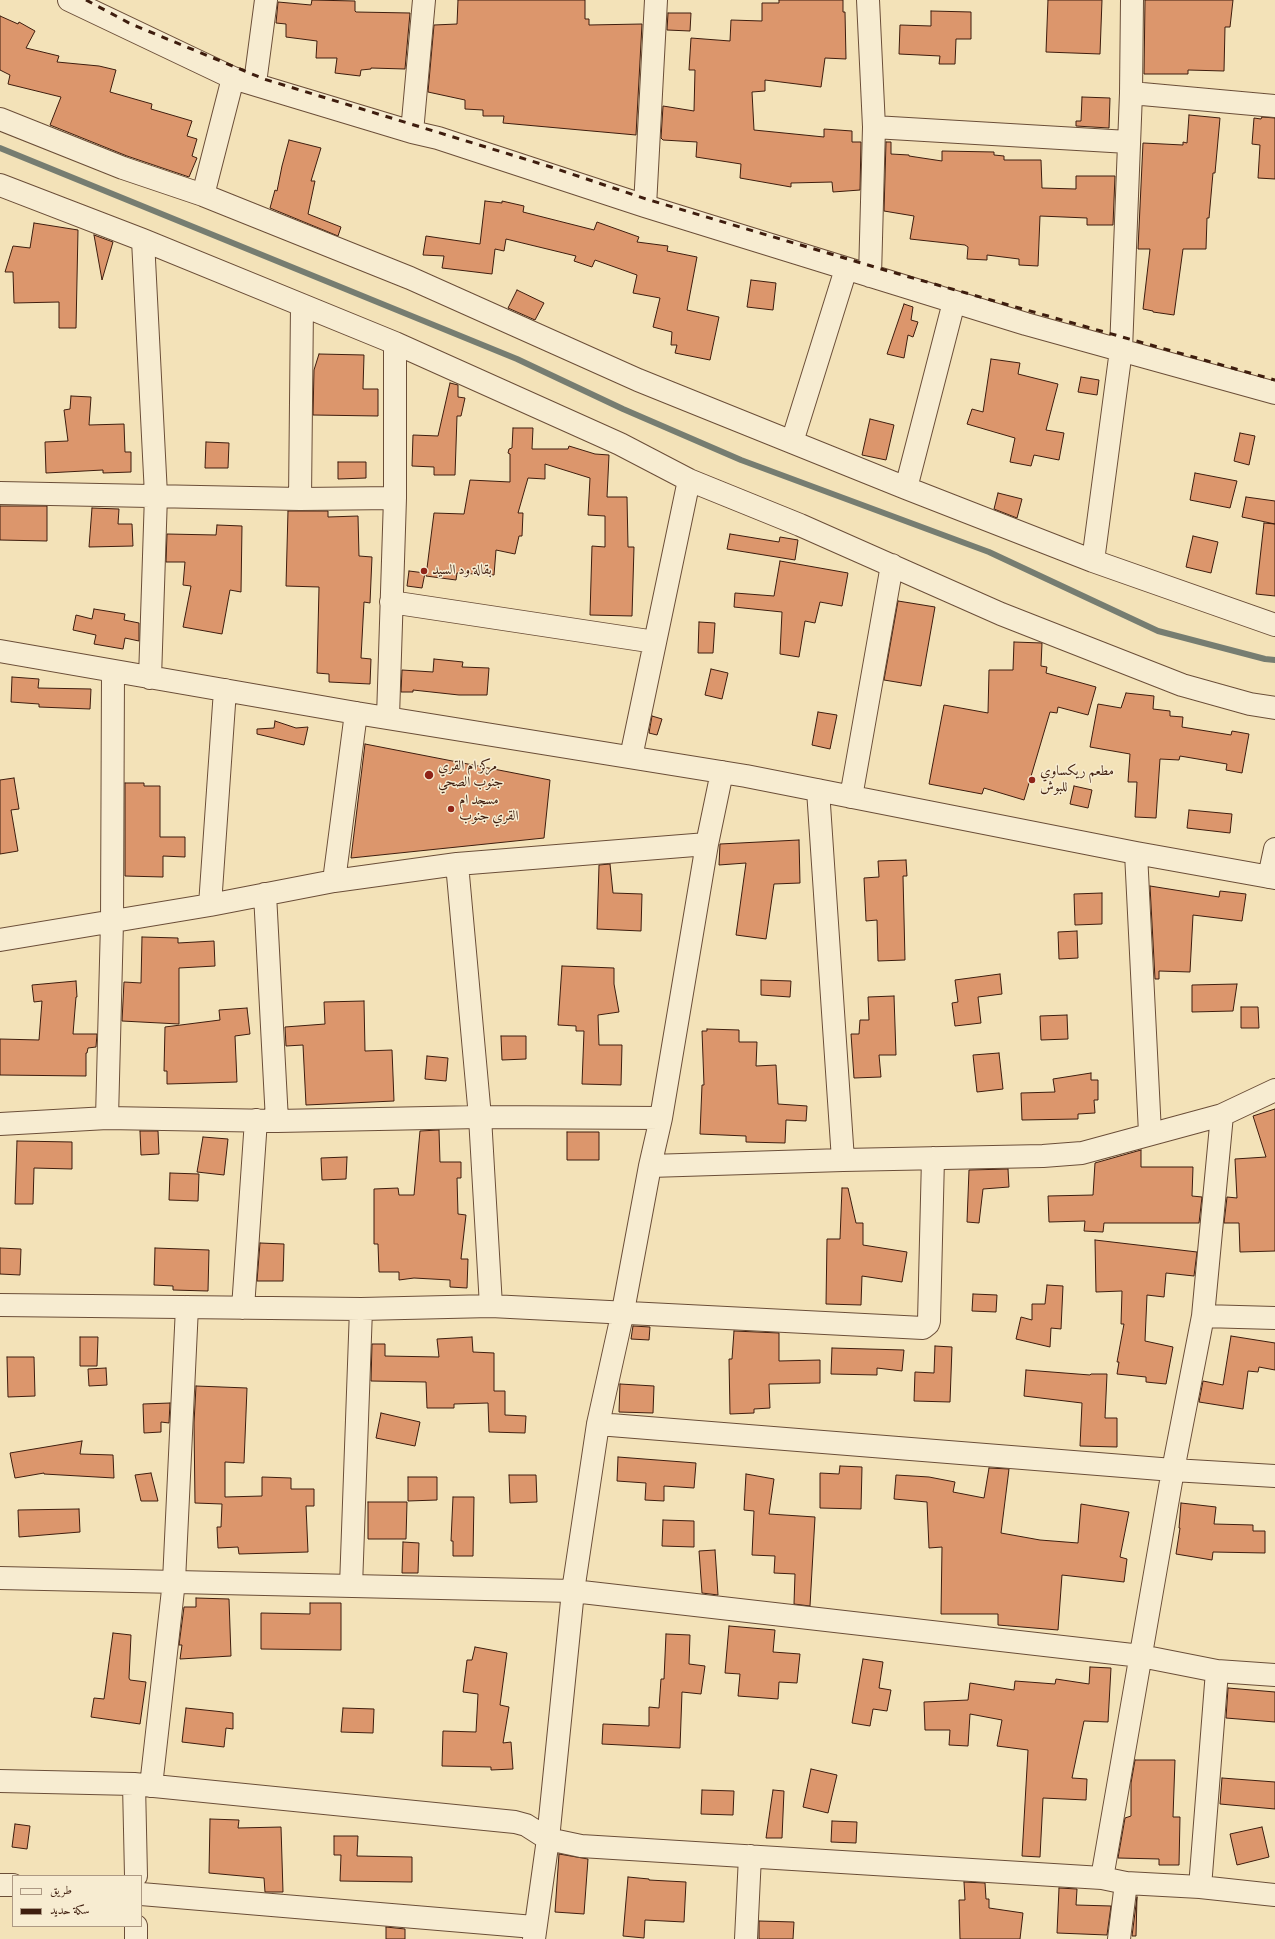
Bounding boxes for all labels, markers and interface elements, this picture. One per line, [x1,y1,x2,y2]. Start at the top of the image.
place label: بقالة ود السيد [432,563,492,579]
marker: بقالة ود السيد [419,566,429,576]
place label: مركز ام القري جنوب الصحي [438,759,504,792]
place label: مطعم ريكساوي للبوش [1040,764,1114,796]
marker: مركز ام القري جنوب الصحي [423,769,435,781]
marker: مطعم ريكساوي للبوش [1027,775,1037,785]
place label: مسجد ام القري جنوب [459,793,518,826]
marker: مسجد ام القري جنوب [446,804,456,814]
legend [12,1875,142,1927]
text: طريق [50,1883,72,1899]
text: سكة حديد [50,1903,90,1919]

